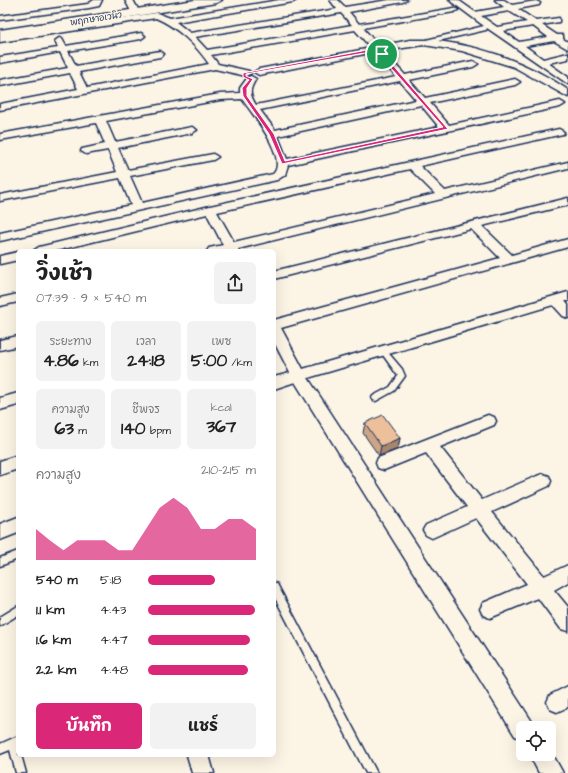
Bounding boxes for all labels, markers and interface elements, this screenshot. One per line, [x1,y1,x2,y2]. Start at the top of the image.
street label: พฤกษาอเวนิว [69,8,123,30]
pin [365,37,399,71]
icon: arrive [371,43,393,65]
text: วิ่งเช้า [36,258,93,289]
button: share [214,262,256,304]
text: 07:39 · 9 × 540 m [36,289,146,307]
text: ระยะทาง [50,334,92,349]
text: เวลา [136,334,156,349]
text: เพซ [212,334,231,349]
text: 4.86 [43,349,79,373]
text: 24:18 [127,349,165,373]
text: 5:00 [191,349,227,373]
text: km [79,355,98,370]
text: /km [227,355,252,370]
text: kcal [211,400,232,415]
text: ความสูง [52,402,90,417]
text: ชีพจร [132,402,160,417]
text: 367 [206,415,236,439]
text: 63 [55,417,74,441]
text: 140 [121,417,146,441]
text: m [74,423,87,438]
text: bpm [146,423,171,438]
text: 210–215 m [201,461,256,479]
text: ความสูง [36,466,81,484]
text: 540 m [36,571,78,589]
text: 5:18 [100,571,121,589]
text: 1.1 km [36,601,64,619]
text: 4:43 [100,601,126,619]
text: 1.6 km [36,631,71,649]
text: 4:47 [100,631,128,649]
text: 2.2 km [36,661,76,679]
text: 4:48 [100,661,128,679]
button: บันทึก [36,703,142,749]
button: แชร์ [150,703,256,749]
map controls [516,721,556,761]
button: locate [516,721,556,761]

